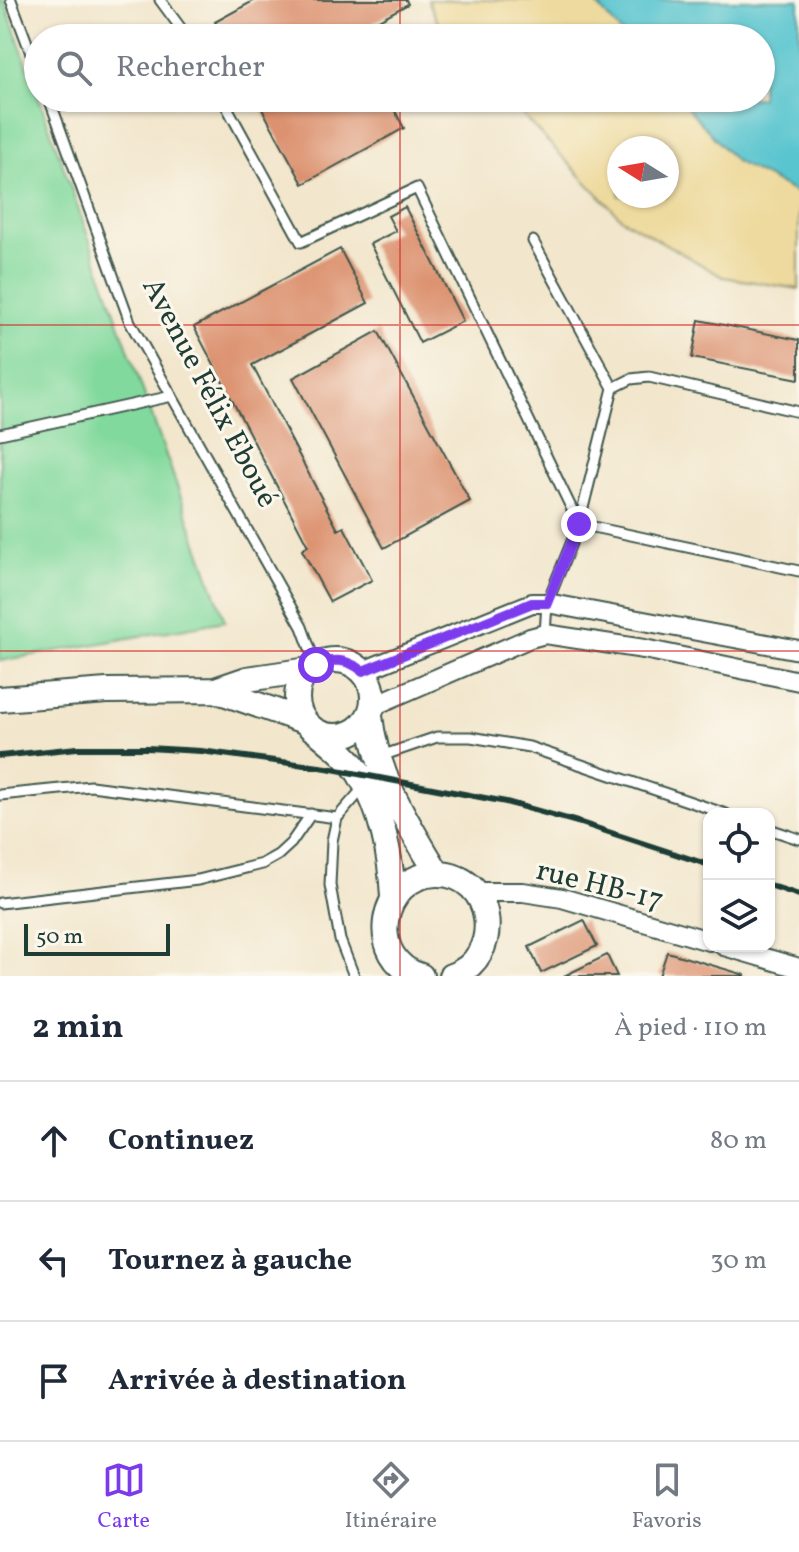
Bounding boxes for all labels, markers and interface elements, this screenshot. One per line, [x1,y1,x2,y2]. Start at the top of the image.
search box [24,24,775,112]
icon: search [52,46,96,90]
text: Rechercher [116,47,265,89]
north arrow [607,136,679,208]
street label: Avenue Félix Eboué [131,271,288,515]
route end [561,506,597,542]
route start [298,647,334,683]
map controls [703,808,775,952]
button: locate [703,808,775,880]
street label: rue HB-17 [531,850,668,922]
button: layers [703,880,775,952]
scale bar [24,920,170,956]
text: 50 m [36,922,83,953]
text: 2 min [32,1005,124,1052]
text: À pied · 110 m [614,1010,767,1046]
icon: ahead [32,1119,76,1163]
text: Continuez [108,1120,254,1162]
text: 80 m [710,1123,767,1159]
icon: left [32,1239,76,1283]
text: Tournez à gauche [108,1240,352,1282]
text: 30 m [710,1243,767,1279]
icon: arrive [32,1359,76,1403]
text: Arrivée à destination [108,1360,407,1402]
tab: Carte [97,1458,150,1537]
tab: Itinéraire [345,1458,437,1537]
tab: Favoris [632,1458,702,1537]

